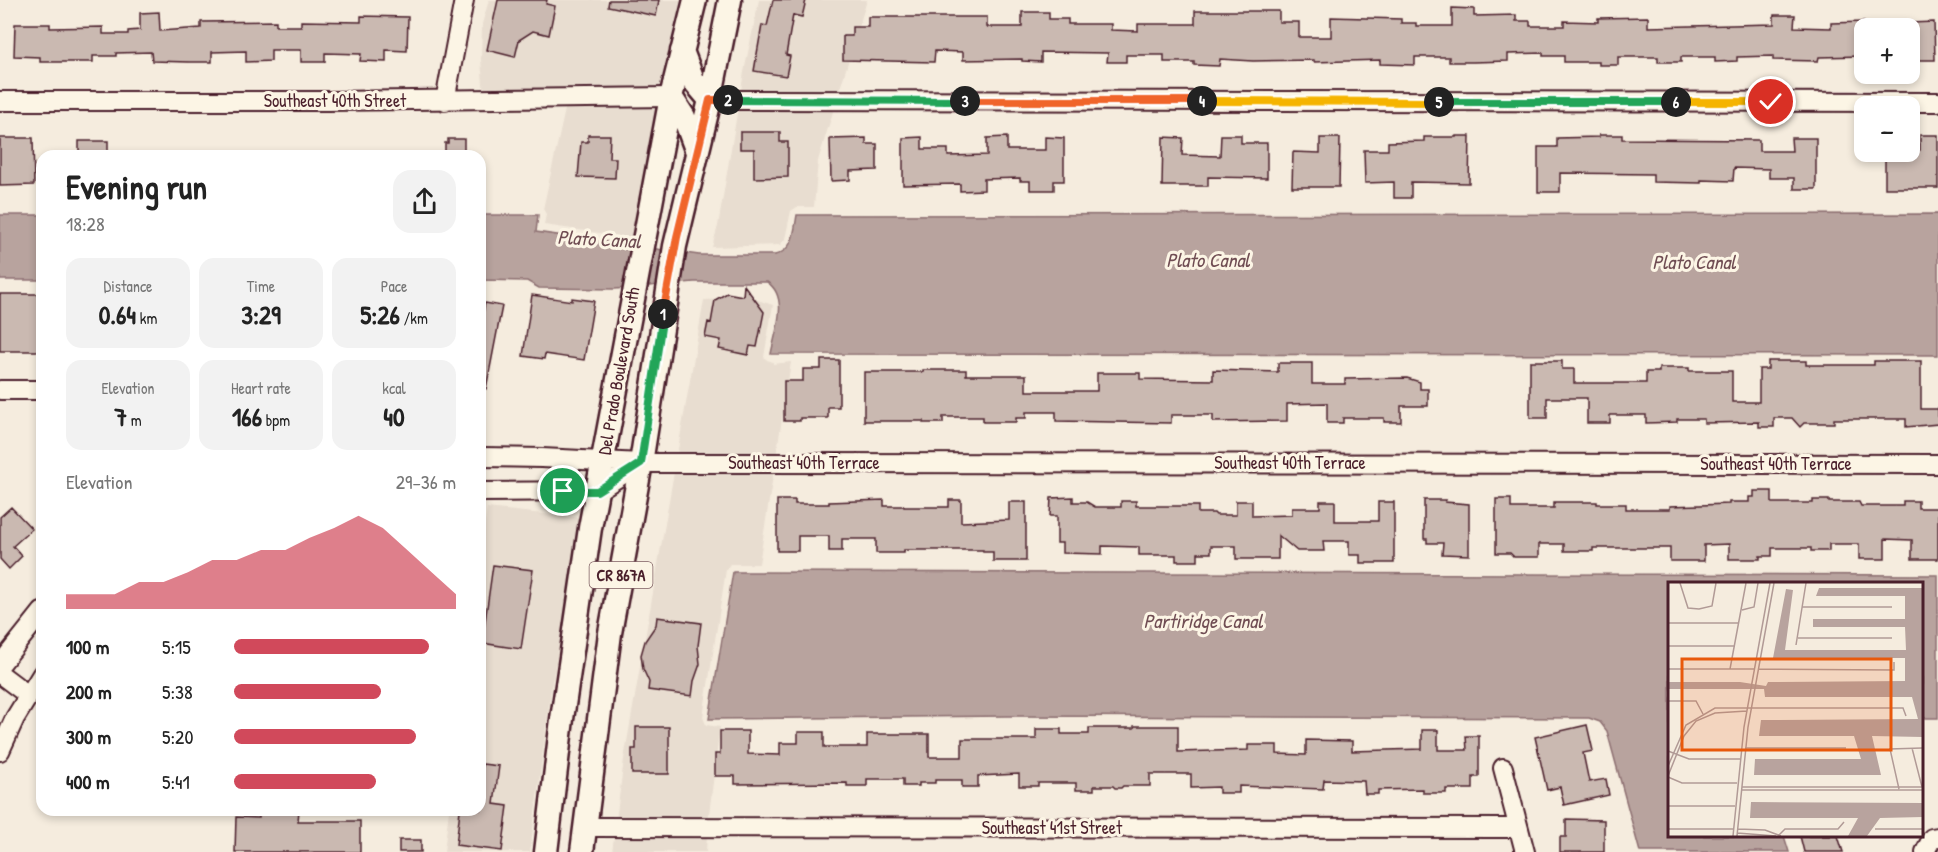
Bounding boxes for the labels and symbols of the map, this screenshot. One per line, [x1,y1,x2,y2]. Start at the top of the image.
pin [1745,76,1796,127]
pin: 2 [713,85,743,115]
pin: 3 [950,86,980,116]
pin: 4 [1187,86,1217,116]
pin: 5 [1424,87,1454,117]
pin: 6 [1661,87,1691,117]
street label: Southeast 40th Street [264,88,407,113]
water label: Plato Canal [557,223,643,254]
water label: Plato Canal [1166,246,1251,273]
water label: Plato Canal [1652,248,1737,275]
street label: Del Prado Boulevard South [591,285,646,457]
pin: 1 [648,299,678,329]
street label: Southeast 40th Terrace [728,450,880,475]
street label: Southeast 40th Terrace [1214,450,1366,475]
street label: Southeast 40th Terrace [1700,451,1852,476]
pin [537,465,588,516]
road number: CR 867A [590,562,652,588]
inset map [1668,582,1923,837]
water label: Partiridge Canal [1144,607,1264,635]
street label: Southeast 41st Street [982,815,1123,840]

